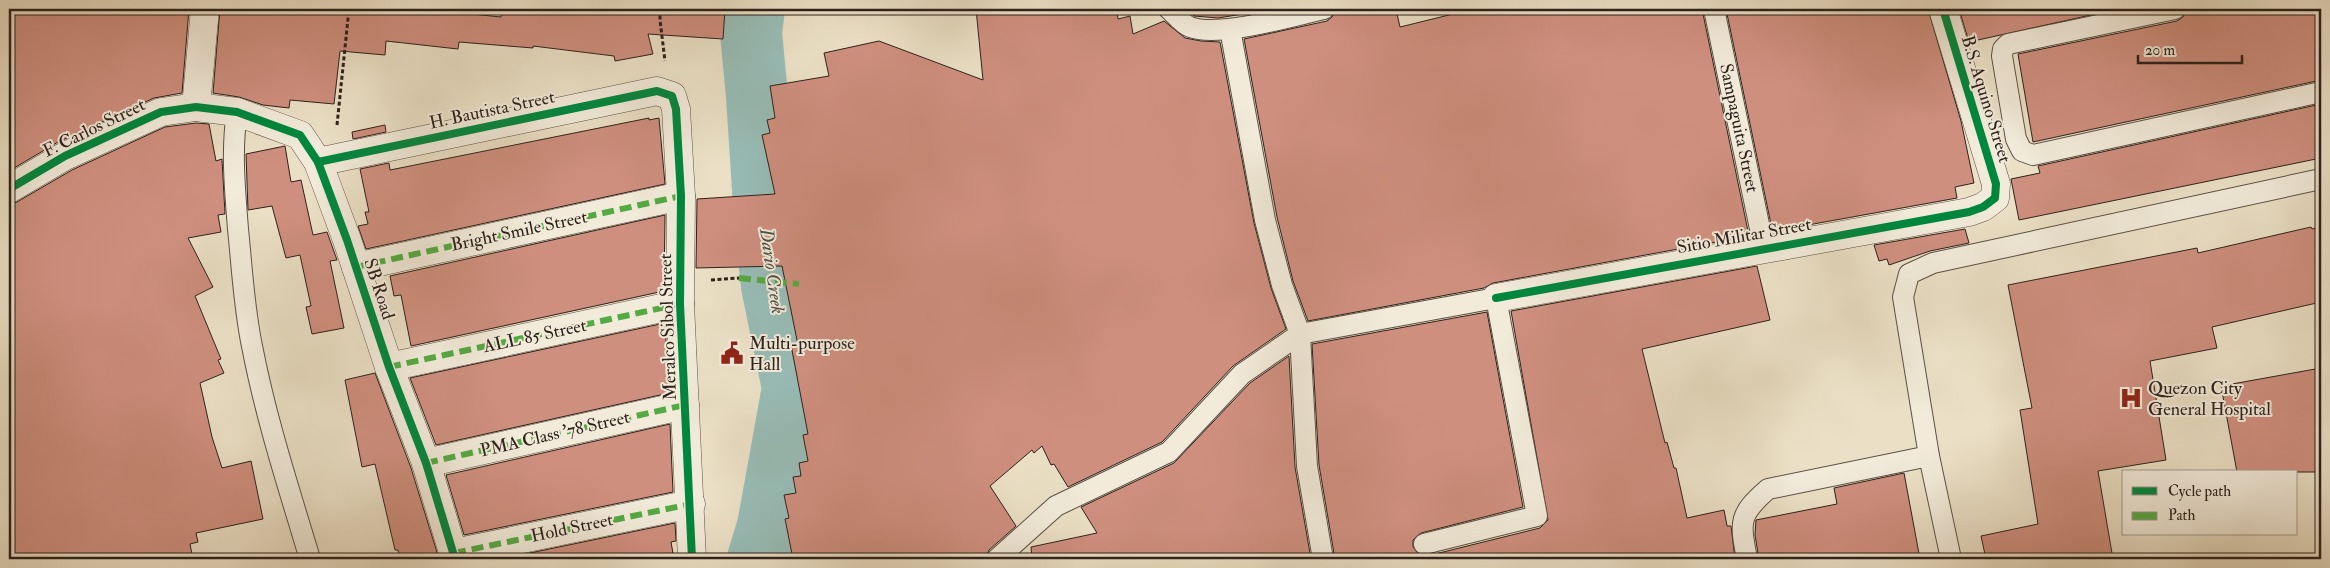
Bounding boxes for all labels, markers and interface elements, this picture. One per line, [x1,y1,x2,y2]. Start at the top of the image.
street label: B.S. Aquino Street [1956,32,2016,166]
scale bar [2138,32,2241,64]
text: 20 m [2145,41,2175,60]
street label: Sampaguita Street [1714,61,1764,195]
street label: H. Bautista Street [427,85,557,135]
street label: F. Carlos Street [39,93,149,163]
street label: Bright Smile Street [449,205,590,257]
street label: Sitio Militar Street [1675,213,1813,259]
water label: Dario Creek [754,226,790,315]
street label: Meralco Sibol Street [654,253,682,401]
street label: SB Road [358,255,400,323]
street label: ALL 85 Street [480,314,589,358]
place label: Multi-purpose Hall [749,332,855,376]
public building icon: Multi-purpose Hall [719,340,745,366]
place label: Quezon City General Hospital [2148,377,2271,421]
hospital icon: Quezon City General Hospital [2118,385,2144,411]
street label: PMA Class '78 Street [478,406,632,462]
legend [2122,470,2298,536]
text: Cycle path [2168,482,2231,502]
text: Path [2168,506,2195,525]
street label: Hold Street [529,508,615,548]

